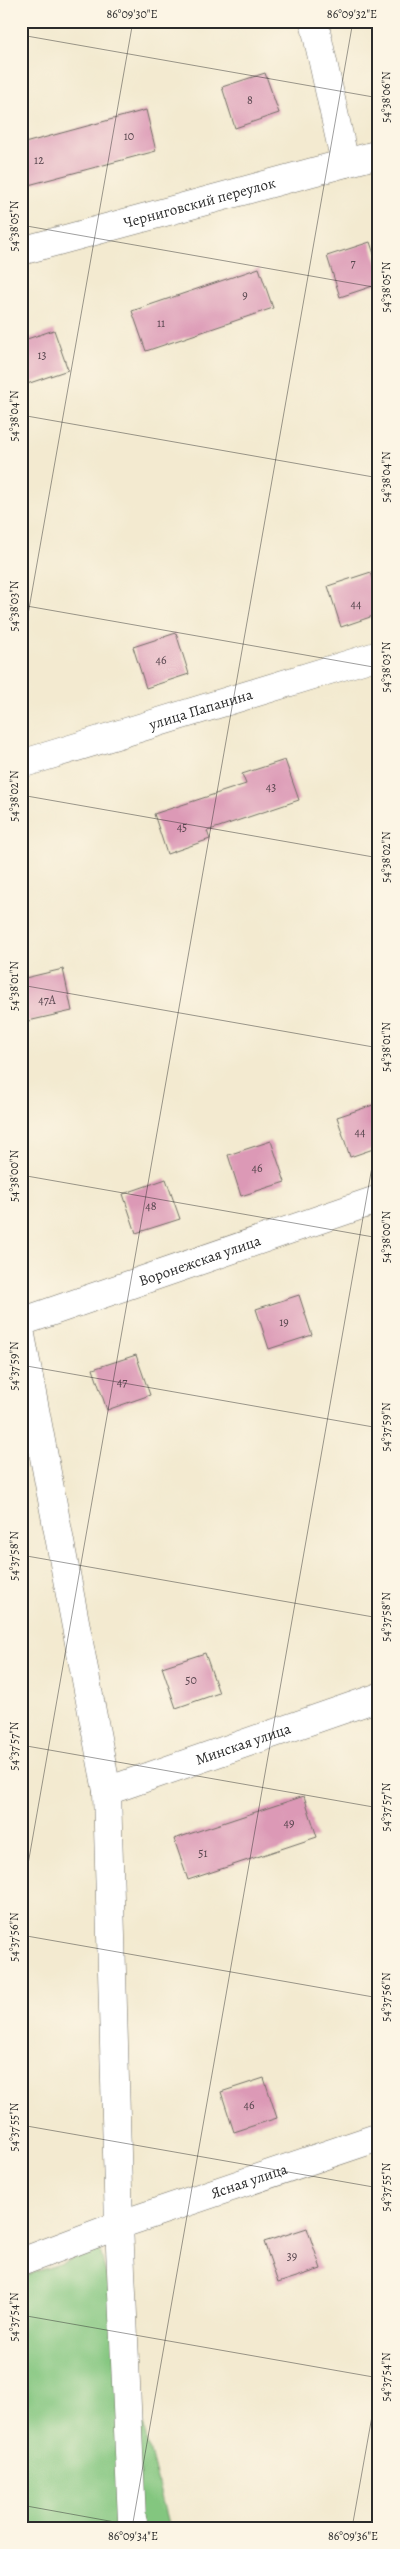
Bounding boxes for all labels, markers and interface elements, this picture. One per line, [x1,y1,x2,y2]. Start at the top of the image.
text: 86°09'30"E [106,6,158,22]
text: 86°09'32"E [327,6,377,22]
text: 54°38'06"N [378,71,394,123]
house number: 8 [247,92,253,108]
house number: 10 [124,128,134,144]
house number: 12 [34,152,44,168]
street label: Черниговский переулок [121,172,278,233]
text: 54°38'05"N [6,200,22,251]
house number: 7 [350,255,356,271]
text: 54°38'05"N [378,261,394,312]
house number: 9 [242,287,248,303]
house number: 11 [157,315,165,331]
house number: 13 [37,347,47,363]
text: 54°38'04"N [6,390,22,442]
text: 54°38'04"N [378,451,394,503]
text: 54°38'03"N [6,580,22,631]
house number: 44 [351,596,362,612]
text: 54°38'03"N [378,641,394,692]
house number: 46 [156,652,167,668]
street label: улица Папанина [146,684,255,735]
text: 54°38'02"N [6,770,22,822]
house number: 43 [266,779,276,795]
house number: 45 [177,819,187,835]
text: 54°38'02"N [378,831,394,883]
text: 54°38'01"N [6,961,22,1011]
house number: 47А [38,992,57,1008]
text: 54°38'01"N [378,1022,394,1072]
house number: 44 [355,1124,366,1140]
text: 54°38'00"N [6,1150,22,1202]
house number: 46 [252,1160,263,1176]
house number: 48 [145,1198,157,1214]
text: 54°38'00"N [378,1211,394,1263]
street label: Воронежская улица [136,1230,263,1291]
house number: 19 [279,1314,289,1330]
text: 54°37'59"N [6,1341,22,1391]
house number: 47 [117,1374,128,1390]
text: 54°37'59"N [378,1402,394,1452]
text: 54°37'58"N [6,1531,22,1581]
text: 54°37'58"N [378,1592,394,1642]
house number: 50 [185,1672,197,1688]
street label: Минская улица [193,1718,294,1770]
text: 54°37'57"N [6,1721,22,1770]
text: 54°37'57"N [378,1782,394,1831]
house number: 49 [284,1815,294,1831]
house number: 51 [198,1845,208,1861]
text: 54°37'56"N [6,1912,22,1962]
text: 54°37'56"N [378,1972,394,2022]
house number: 46 [244,2097,255,2113]
text: 54°37'55"N [6,2102,22,2151]
street label: Ясная улица [208,2159,290,2203]
text: 54°37'55"N [378,2162,394,2211]
house number: 39 [287,2248,297,2264]
text: 54°37'54"N [6,2292,22,2342]
text: 54°37'54"N [378,2352,394,2402]
text: 86°09'34"E [108,2528,158,2544]
text: 86°09'36"E [328,2528,378,2544]

